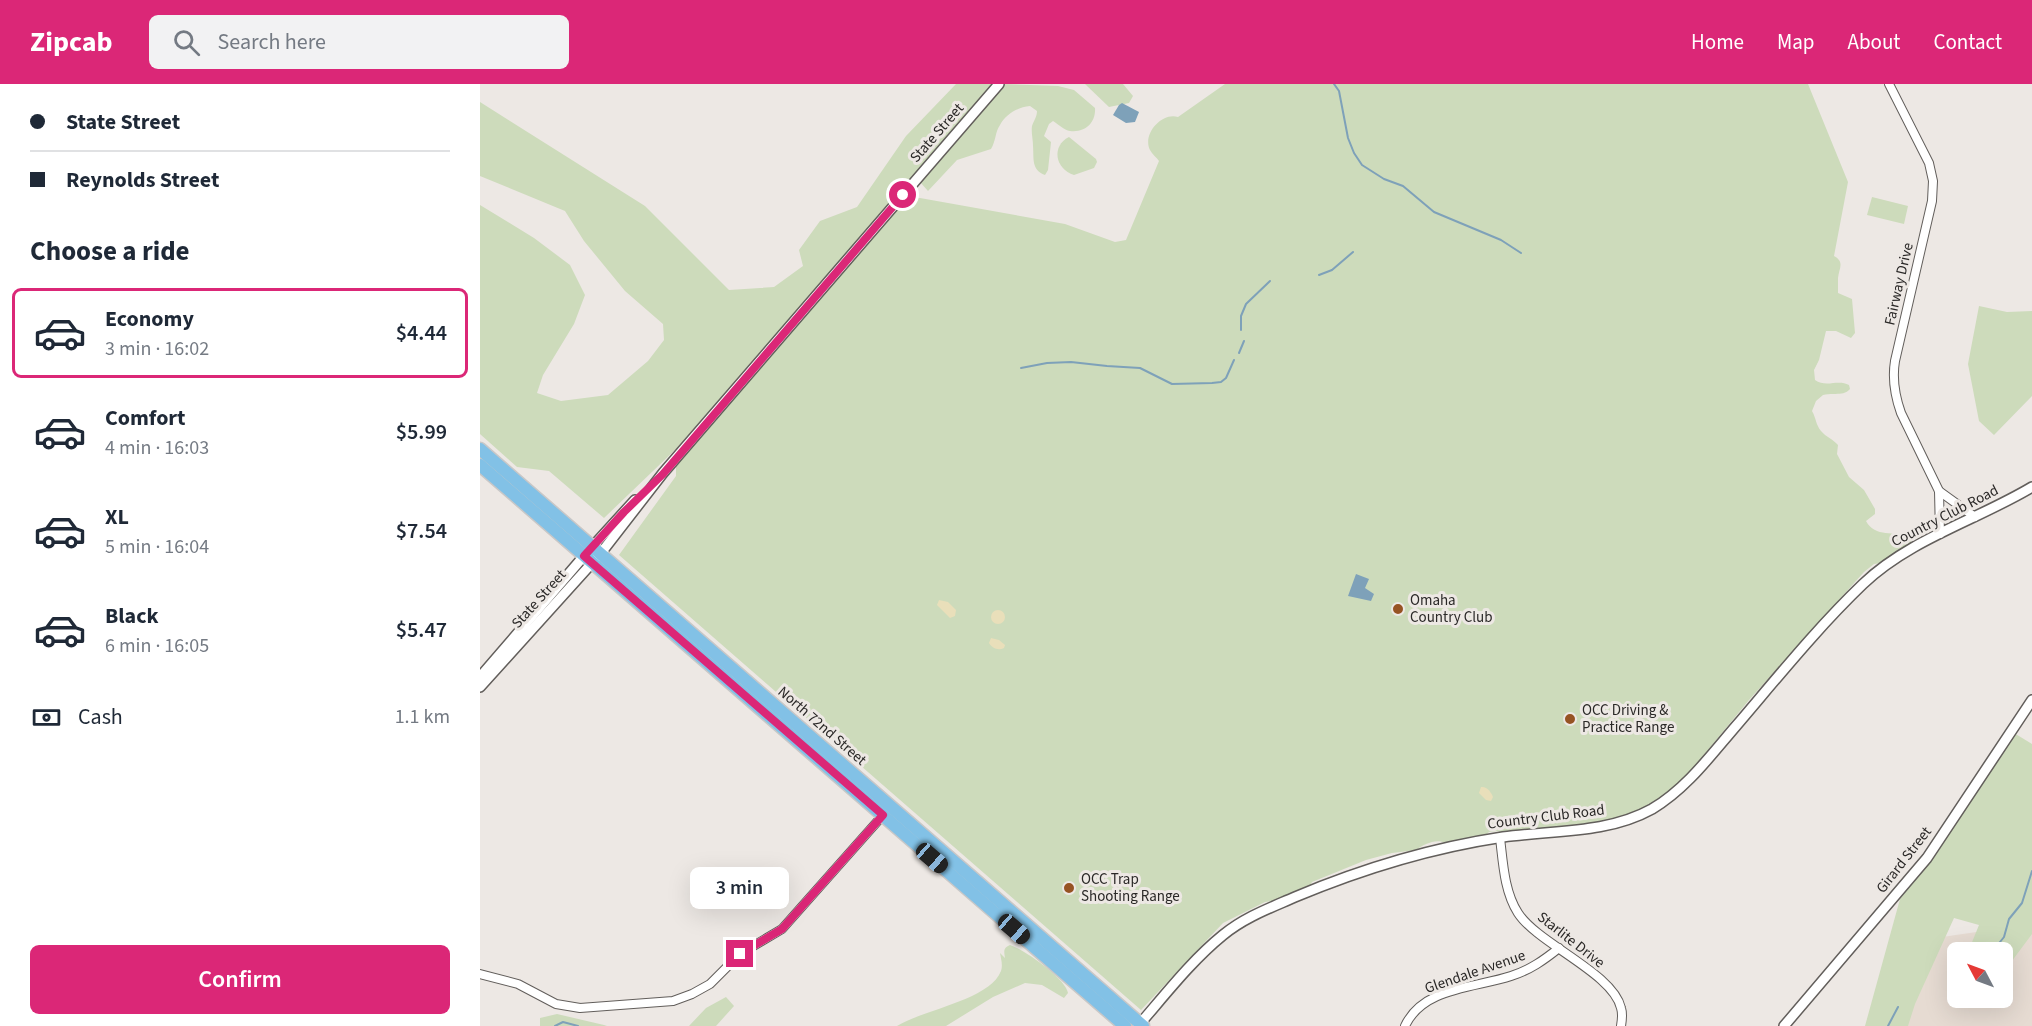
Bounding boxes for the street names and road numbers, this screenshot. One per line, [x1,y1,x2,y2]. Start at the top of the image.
street label: State Street [905,99,969,167]
street label: Fairway Drive [1879,241,1919,327]
street label: Country Club Road [1888,480,2002,552]
street label: State Street [507,565,571,633]
street label: North 72nd Street [773,682,871,770]
street label: Country Club Road [1486,799,1606,835]
street label: Girard Street [1871,822,1937,898]
street label: Starlite Drive [1533,907,1609,973]
street label: Glendale Avenue [1422,945,1528,999]

